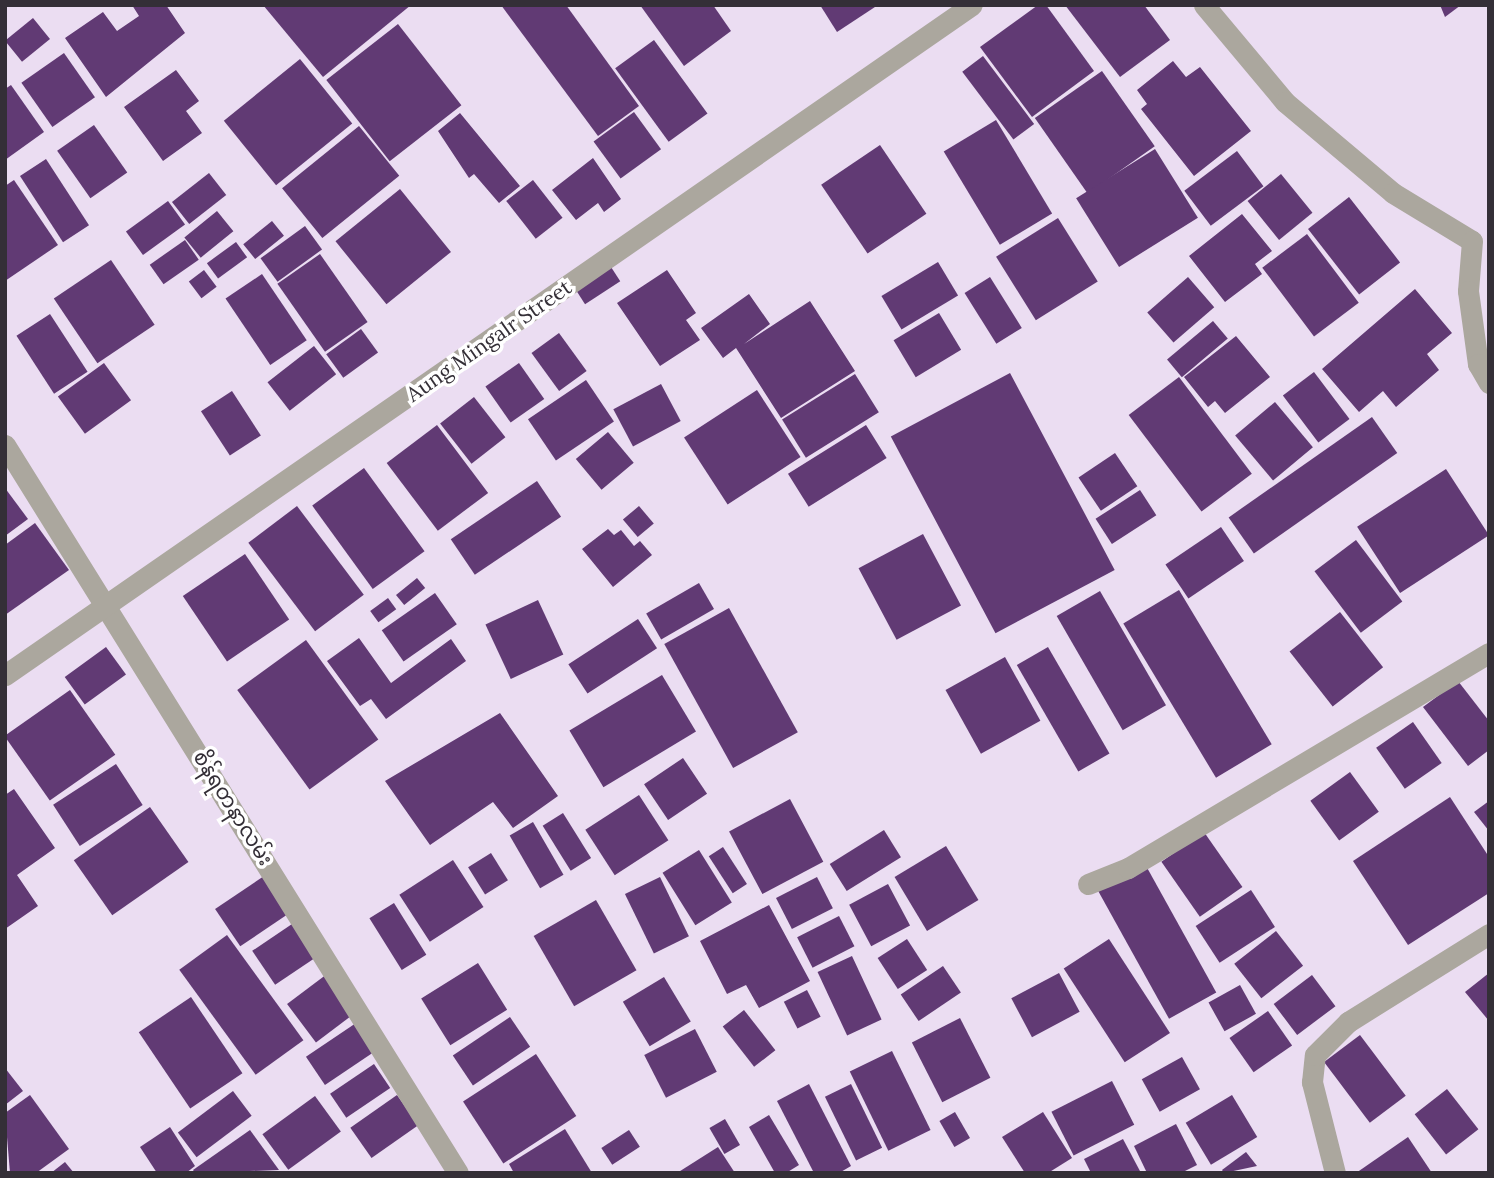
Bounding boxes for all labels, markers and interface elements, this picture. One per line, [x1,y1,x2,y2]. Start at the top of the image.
street label: Aung Mingalr Street [402,275,576,407]
street label: စိန်ရတနာလမ်း [188,746,278,870]

